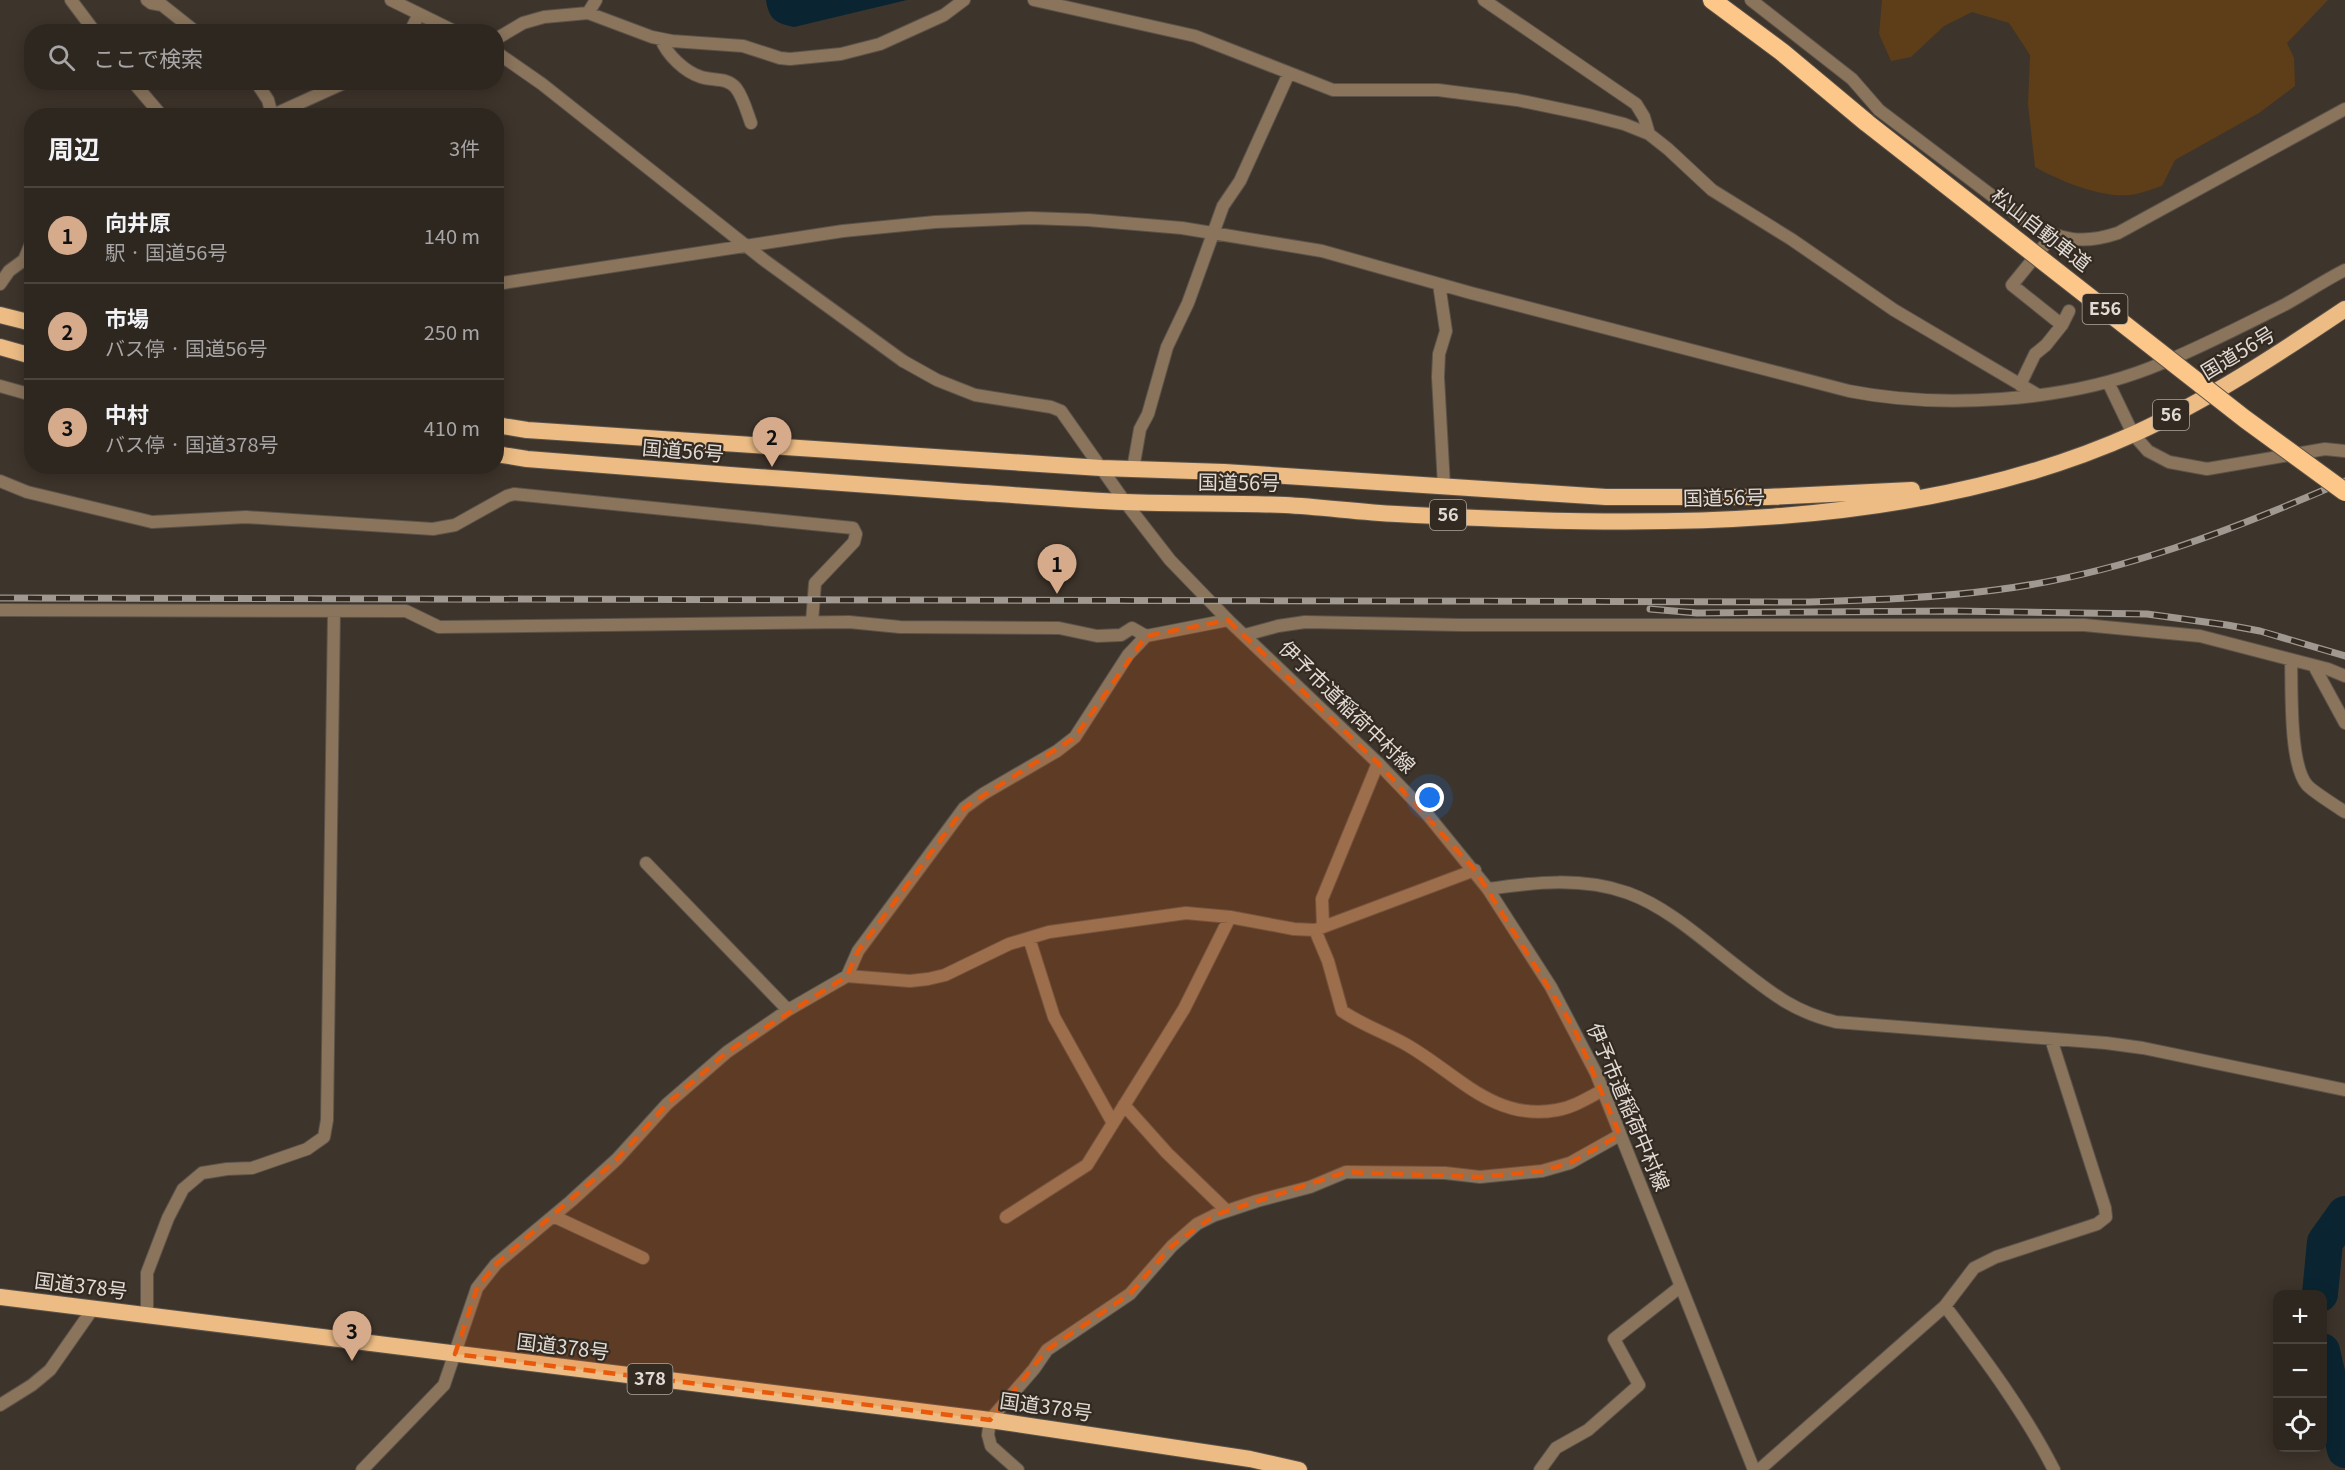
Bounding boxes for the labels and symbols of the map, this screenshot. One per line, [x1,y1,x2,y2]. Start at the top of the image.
street label: 松山自動車道 [1986,180,2098,277]
road number: E56 [2082,294,2128,324]
street label: 国道56号 [2195,318,2280,385]
road number: 56 [2153,400,2189,430]
pin: 2 [752,418,792,467]
street label: 国道56号 [641,431,725,468]
street label: 国道56号 [1198,466,1280,497]
street label: 国道56号 [1683,481,1765,512]
road number: 56 [1430,500,1466,530]
pin: 1 [1038,544,1076,594]
street label: 伊予市道稲荷中村線 [1273,633,1423,779]
your location [1415,783,1444,812]
street label: 伊予市道稲荷中村線 [1581,1018,1678,1195]
street label: 国道378号 [33,1264,129,1305]
pin: 3 [332,1312,372,1361]
street label: 国道378号 [515,1325,611,1366]
road number: 378 [628,1364,672,1394]
street label: 国道378号 [998,1385,1094,1426]

